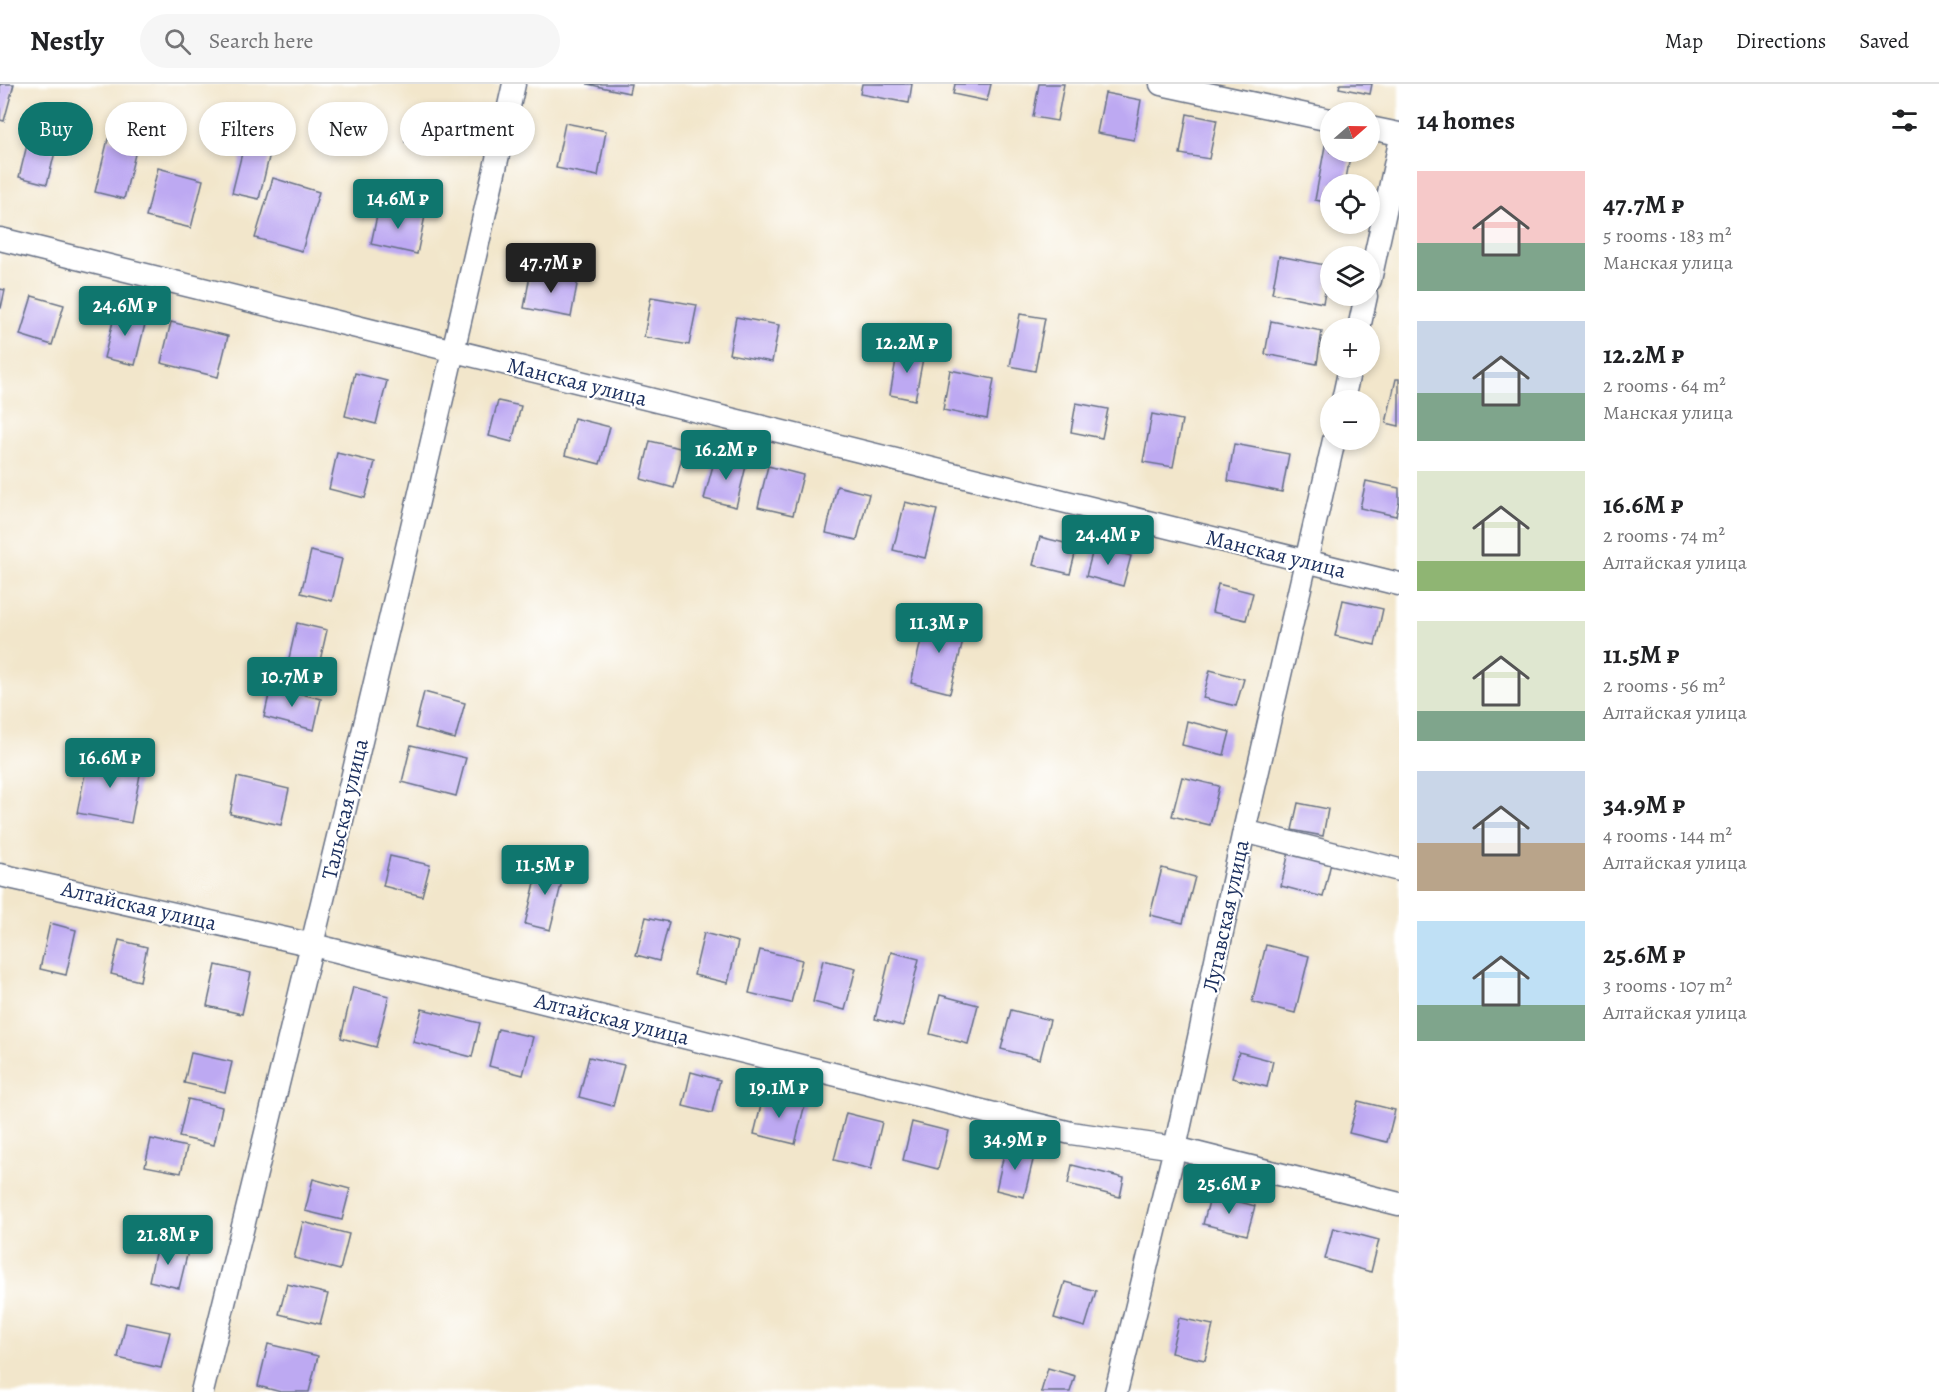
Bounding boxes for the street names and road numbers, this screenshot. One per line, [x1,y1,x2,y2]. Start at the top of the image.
street label: Манская улица [504,350,651,414]
street label: Манская улица [1203,522,1350,586]
street label: Тальская улица [314,735,376,882]
street label: Лугавская улица [1195,836,1257,995]
street label: Алтайская улица [57,873,220,939]
street label: Алтайская улица [531,985,693,1053]

